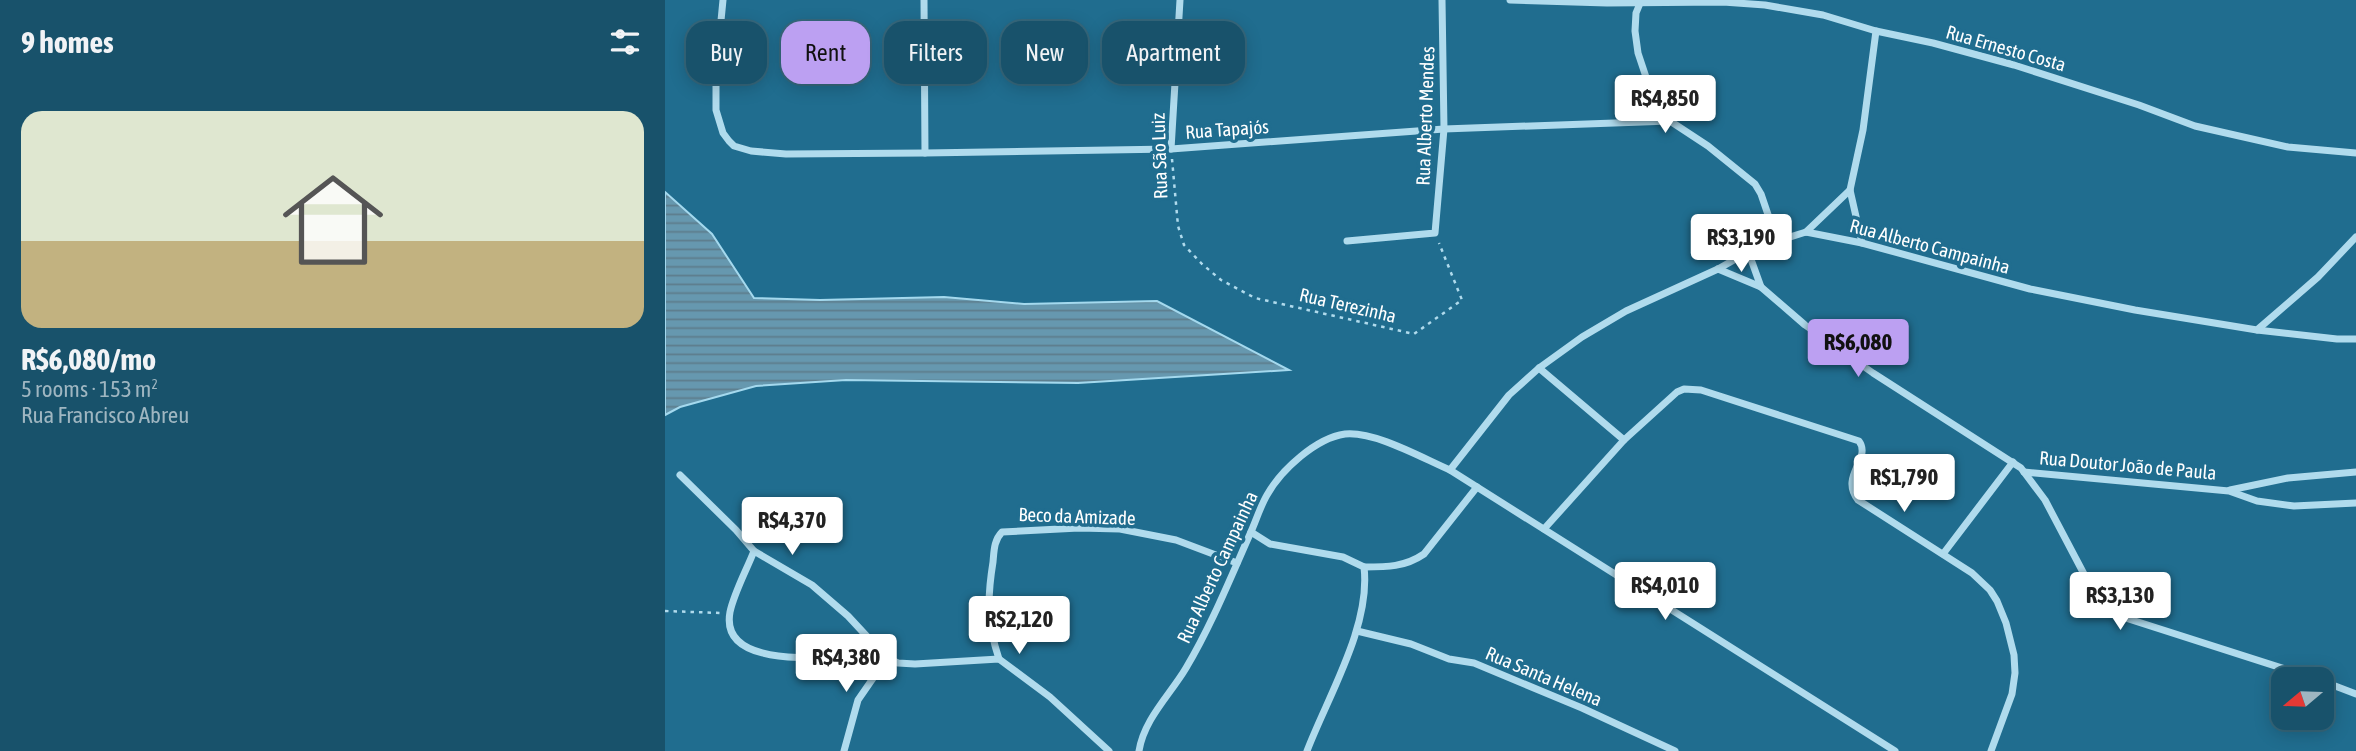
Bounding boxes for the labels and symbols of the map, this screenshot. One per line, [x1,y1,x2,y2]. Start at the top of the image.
street label: Rua Ernesto Costa [1944,20,2068,76]
street label: Rua Alberto Mendes [1412,46,1438,186]
pin: R$4,850 [1600,76,1730,135]
street label: Rua São Luiz [1146,112,1171,199]
street label: Rua Tapajós [1184,115,1270,143]
street label: Rua Alberto Campainha [1848,214,2012,278]
pin: R$3,190 [1676,215,1806,274]
street label: Rua Terezinha [1297,283,1399,327]
pin: R$6,080 [1793,320,1923,379]
street label: Rua Doutor João de Paula [2039,446,2217,484]
pin: R$1,790 [1839,454,1969,514]
street label: Rua Alberto Campainha [1172,488,1262,646]
pin: R$4,370 [727,498,857,557]
street label: Beco da Amizade [1018,503,1136,529]
pin: R$4,010 [1600,562,1730,622]
pin: R$3,130 [2055,572,2185,632]
pin: R$2,120 [954,596,1084,656]
pin: R$4,380 [781,634,911,694]
street label: Rua Santa Helena [1483,642,1605,710]
north arrow [2271,667,2335,730]

